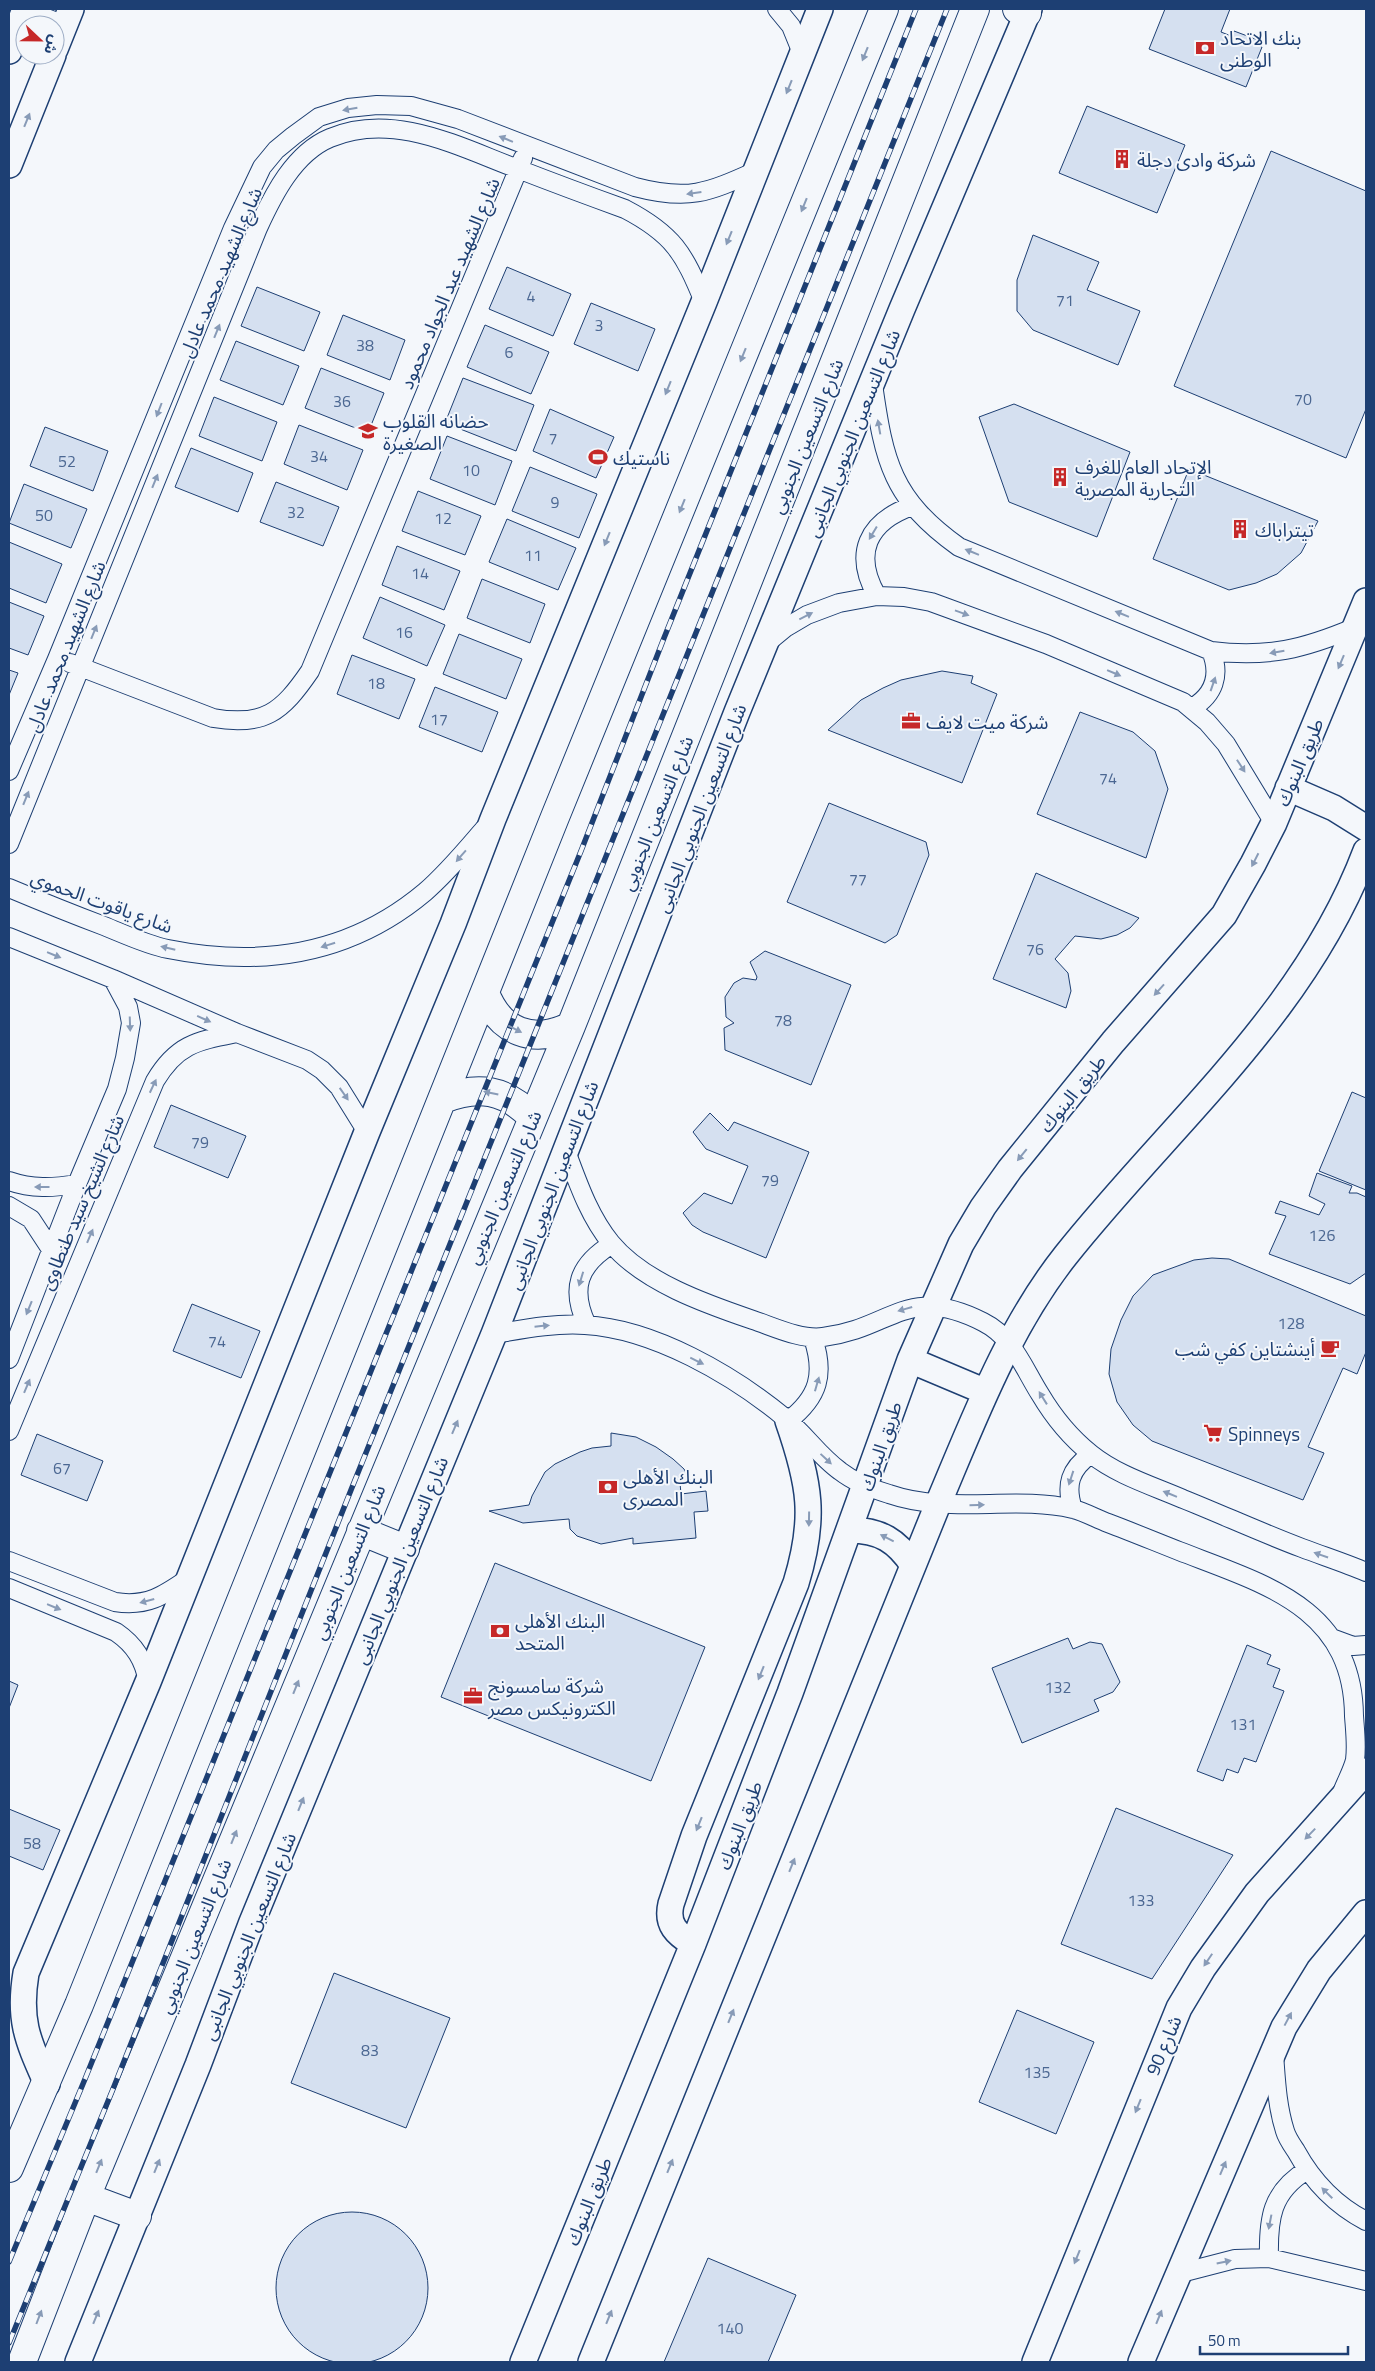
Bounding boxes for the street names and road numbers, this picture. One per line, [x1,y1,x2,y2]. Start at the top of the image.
street label: شارع الشهيد عبد الجواد محمود [391,173,507,393]
street label: شارع الشهيد محمد عادل [171,182,269,362]
street label: شارع التسعين الجنوبي الجانبى [800,326,904,540]
street label: شارع التسعين الجنوبي [765,355,847,517]
street label: شارع الشهيد محمد عادل [17,556,113,736]
street label: شارع التسعين الجنوبي الجانبى [650,700,750,916]
street label: طريق البنوك [1267,713,1331,811]
street label: شارع التسعين الجنوبي [615,732,697,894]
street label: شارع ياقوت الحموي [27,862,177,941]
street label: طريق البنوك [1031,1048,1113,1138]
street label: شارع التسعين الجنوبي الجانبى [502,1077,602,1293]
street label: شارع التسعين الجنوبي [460,1107,546,1267]
street label: شارع الشيخ سيد طنطاوى [31,1110,132,1295]
street label: طريق البنوك [851,1397,909,1495]
street label: شارع التسعين الجنوبي الجانبى [348,1453,452,1667]
street label: شارع التسعين الجنوبي [307,1481,389,1643]
street label: طريق البنوك [709,1776,769,1874]
street label: شارع التسعين الجنوبي الجانبى [193,1828,304,2045]
street label: شارع التسعين الجنوبي [150,1854,240,2018]
street label: شارع 90 [1137,2011,1189,2079]
street label: طريق البنوك [557,2152,619,2250]

